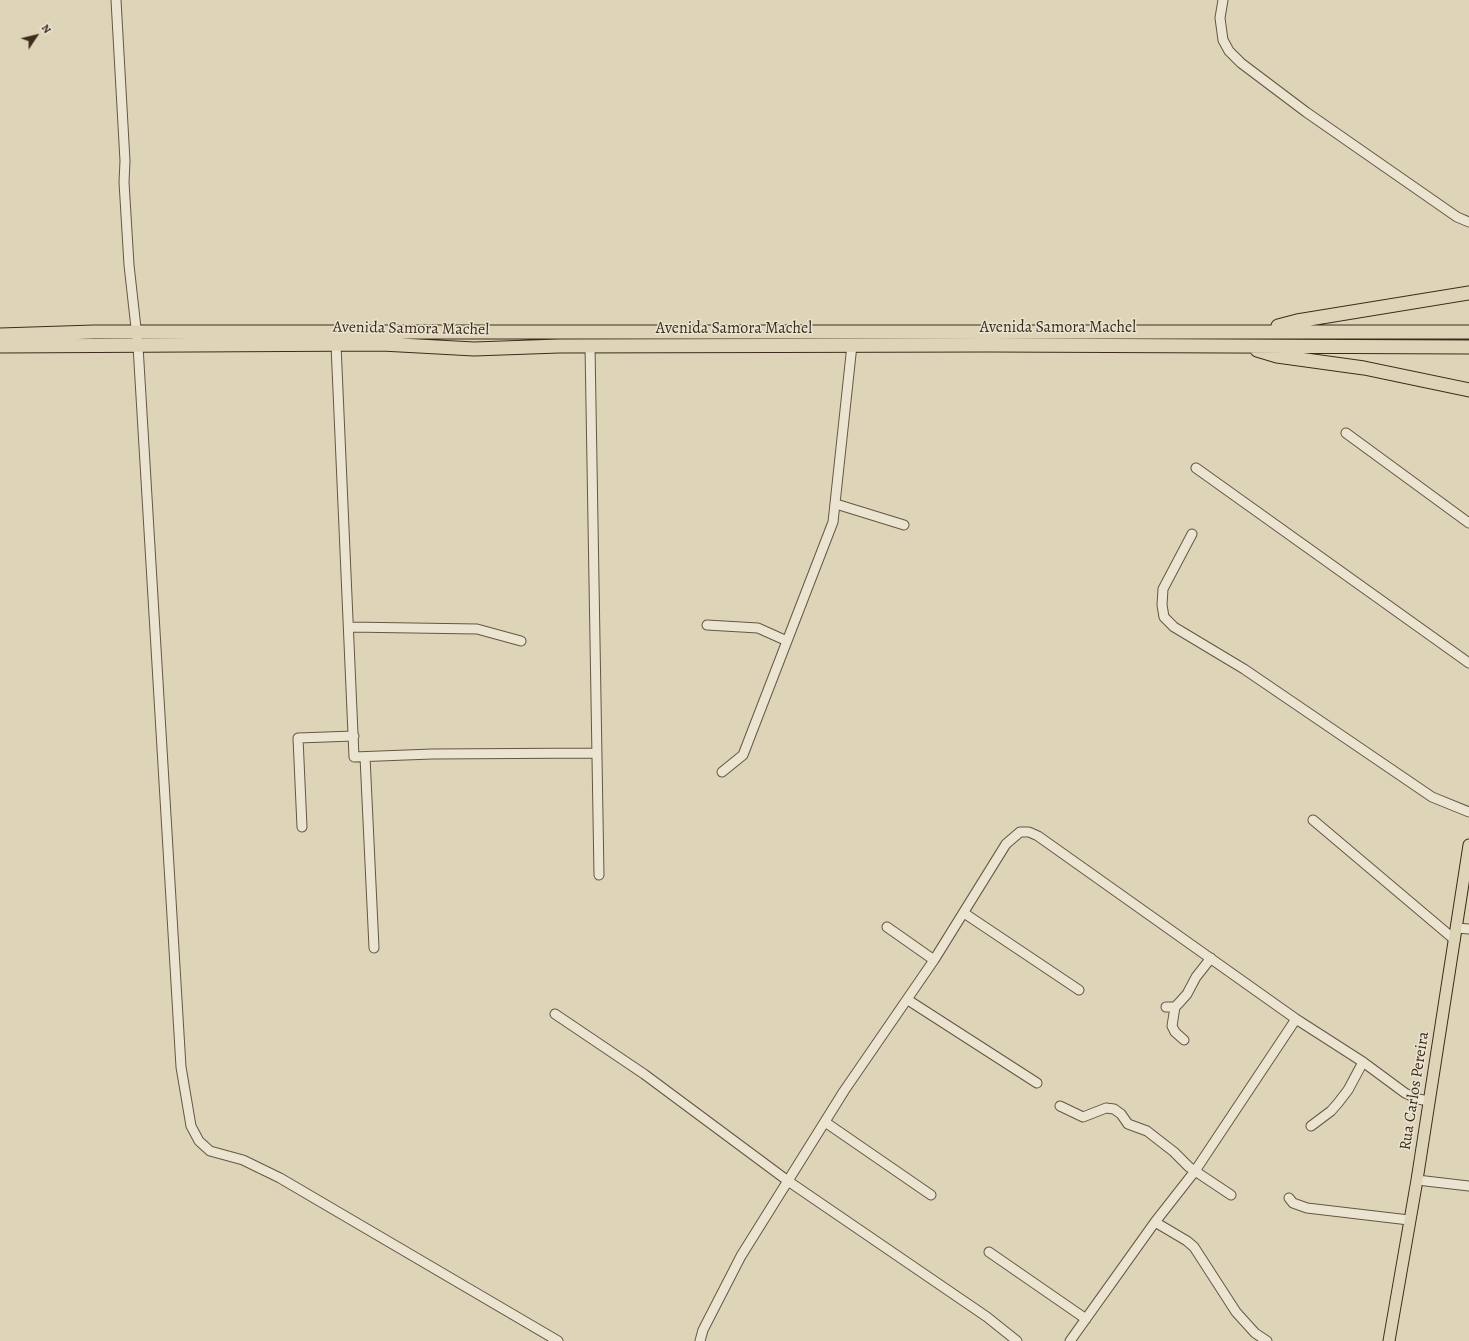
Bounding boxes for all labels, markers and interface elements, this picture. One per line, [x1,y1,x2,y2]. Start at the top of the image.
north arrow [16,16,56,56]
text: N [38,21,55,36]
street label: Avenida Samora Machel [333,318,489,340]
street label: Avenida Samora Machel [980,318,1136,338]
street label: Avenida Samora Machel [656,319,812,339]
street label: Rua Carlos Pereira [1396,1030,1434,1152]

